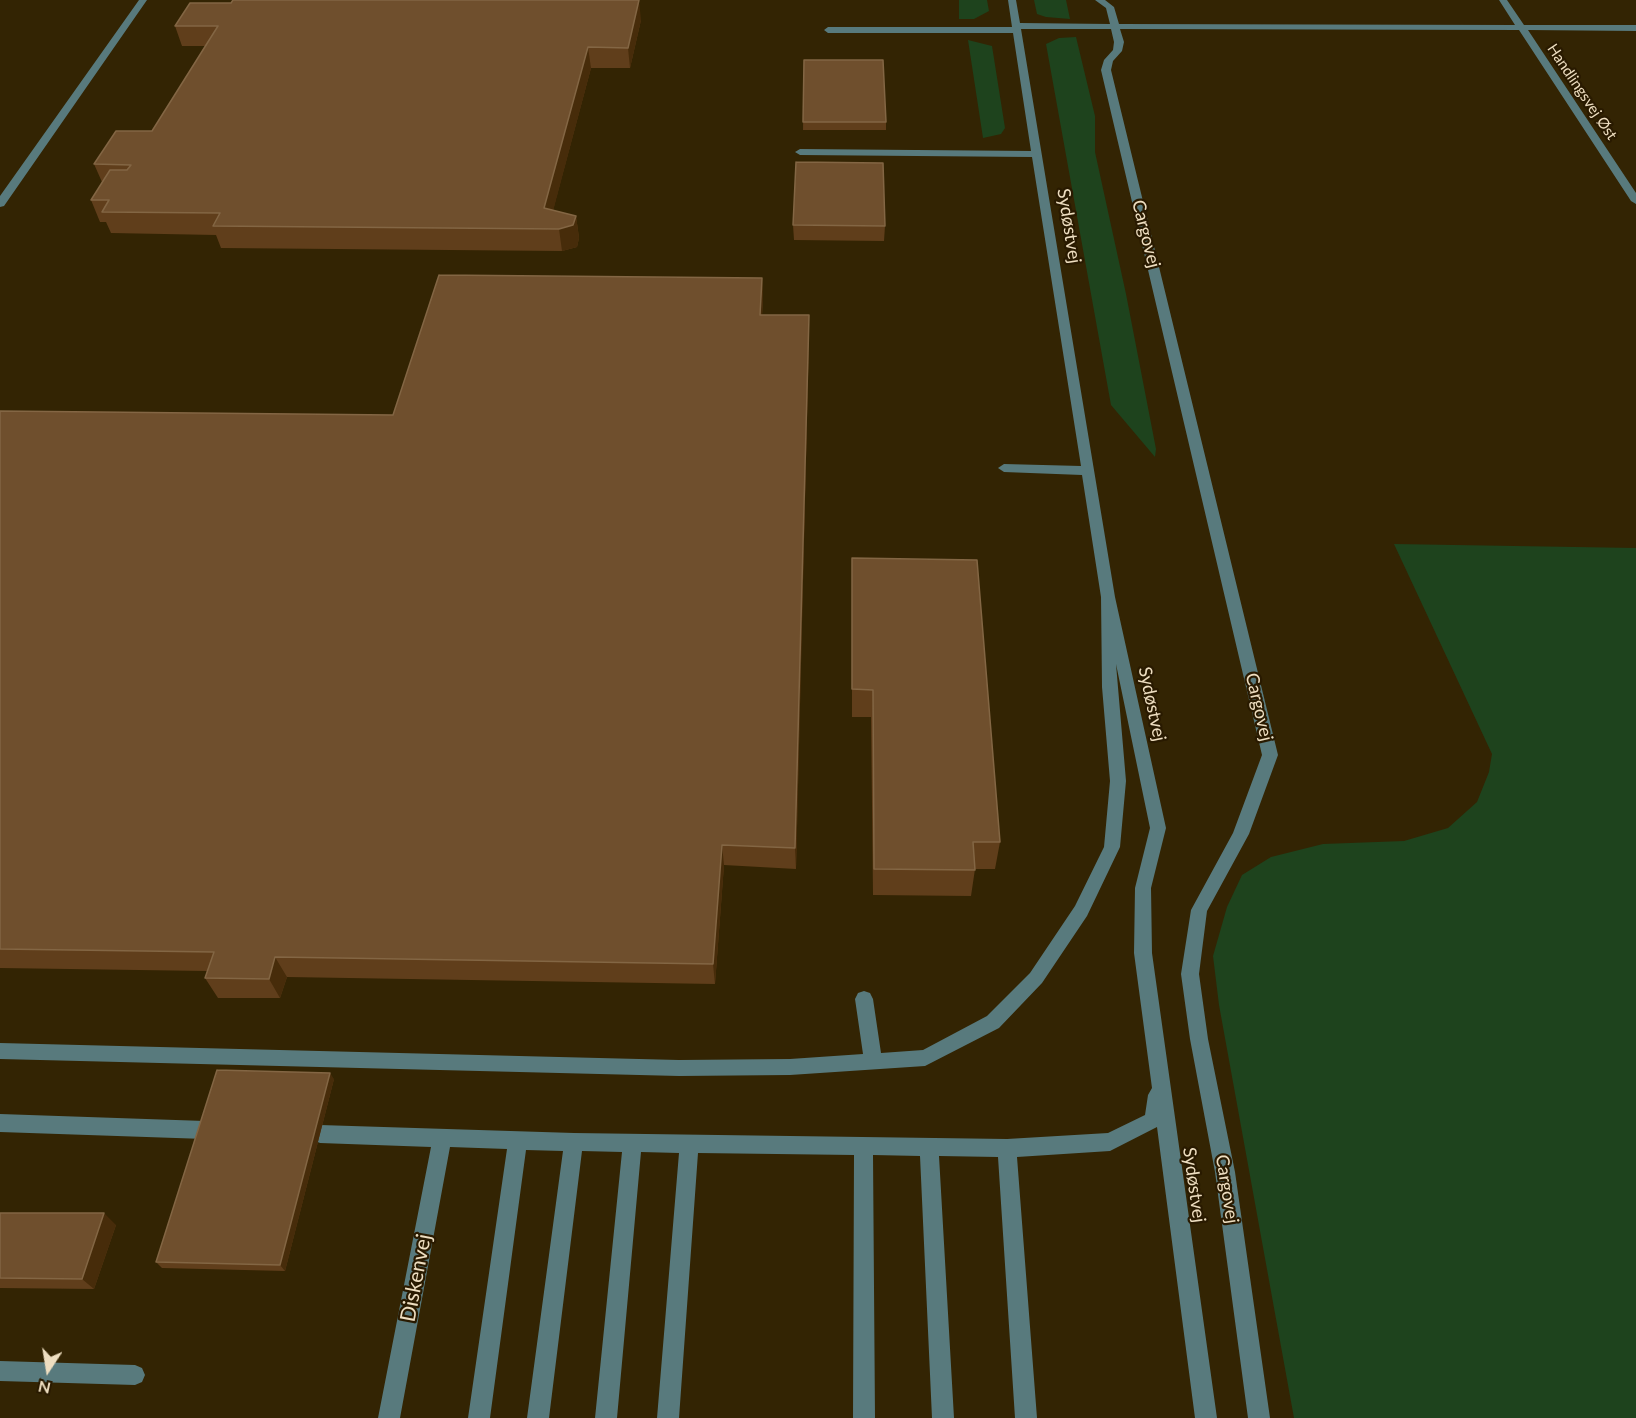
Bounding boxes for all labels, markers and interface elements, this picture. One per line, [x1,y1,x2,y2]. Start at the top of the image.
street label: Handlingsvej Øst [1543,41,1621,143]
street label: Sydøstvej [1052,187,1086,265]
street label: Cargovej [1127,198,1165,270]
street label: Sydøstvej [1134,665,1170,743]
street label: Cargovej [1241,671,1277,743]
street label: Sydøstvej [1178,1146,1210,1224]
street label: Cargovej [1211,1153,1243,1225]
street label: Diskenvej [395,1232,437,1324]
north arrow [18,1340,78,1400]
text: N [36,1378,52,1399]

